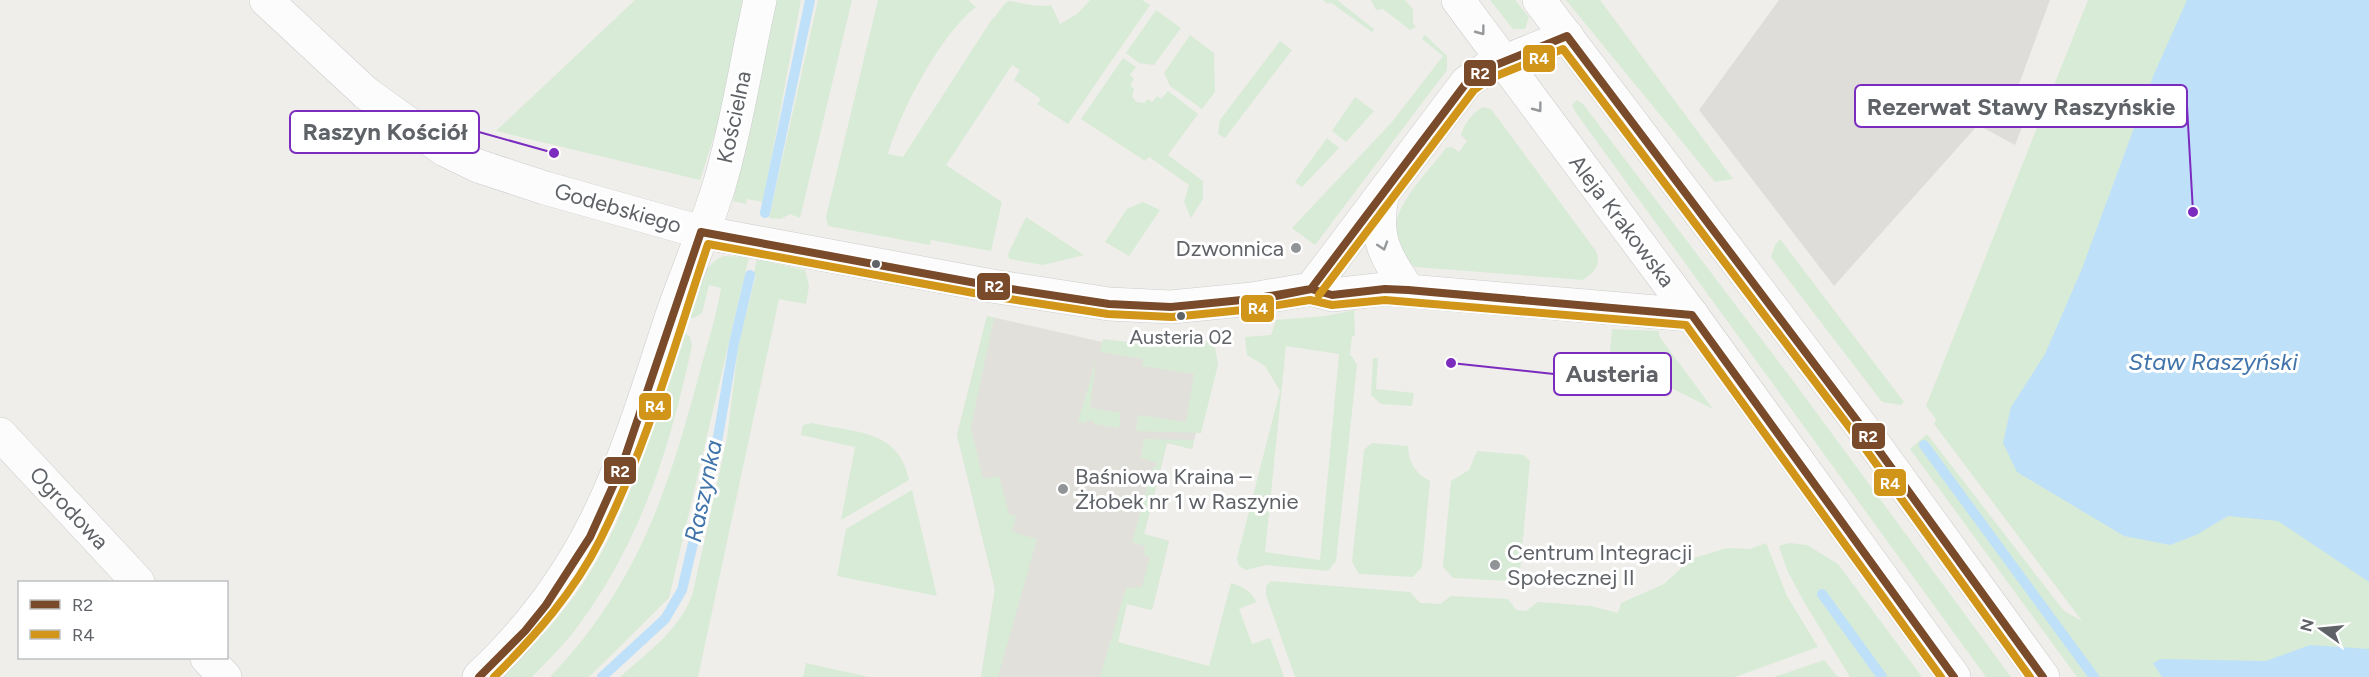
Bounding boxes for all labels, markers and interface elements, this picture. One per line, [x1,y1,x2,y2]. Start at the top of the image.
one-way arrow [1473,24,1484,35]
line badge: R4 [1522,44,1556,73]
text: R4 [1529,49,1549,68]
line badge: R2 [1463,59,1497,87]
text: R2 [1470,64,1490,83]
street label: Kościelna [711,68,757,166]
callout: Rezerwat Stawy Raszyńskie [1855,85,2187,127]
text: Rezerwat Stawy Raszyńskie [1867,92,2175,121]
one-way arrow [1531,102,1542,113]
callout: Raszyn Kościół [290,111,479,153]
text: Raszyn Kościół [302,117,468,146]
street label: Aleja Krakowska [1564,150,1680,292]
street label: Godebskiego [551,177,685,239]
place label: Dzwonnica [1176,235,1284,262]
one-way arrow [1375,240,1388,251]
marker: Dzwonnica [1289,241,1303,255]
unlabelled marker [870,258,882,270]
line badge: R2 [976,272,1011,301]
text: R2 [984,277,1004,296]
line badge: R4 [1240,294,1275,323]
text: R4 [1248,299,1268,318]
marker: Austeria 02 [1175,310,1187,322]
place label: Austeria 02 [1130,325,1233,349]
water label: Staw Raszyński [2128,347,2298,376]
callout: Austeria [1554,353,1671,395]
text: Austeria [1566,359,1658,388]
line badge: R4 [638,392,672,421]
text: R4 [645,397,665,416]
line badge: R2 [1851,422,1886,450]
text: R2 [1858,427,1878,446]
water label: Raszynka [678,437,728,545]
line badge: R2 [603,456,637,485]
street label: Ogrodowa [24,461,114,555]
text: R2 [610,462,630,481]
place label: Baśniowa Kraina – Żłobek nr 1 w Raszynie [1075,463,1298,515]
line badge: R4 [1873,468,1907,497]
text: R4 [1880,474,1900,493]
marker: Baśniowa Kraina – Żłobek nr 1 w Raszynie [1056,482,1070,496]
place label: Centrum Integracji Społecznej II [1507,539,1692,591]
marker: Centrum Integracji Społecznej II [1488,558,1502,572]
legend [18,581,228,659]
text: R2 [72,594,93,616]
north arrow [2291,599,2351,659]
text: N [2296,617,2318,634]
text: R4 [72,624,94,646]

